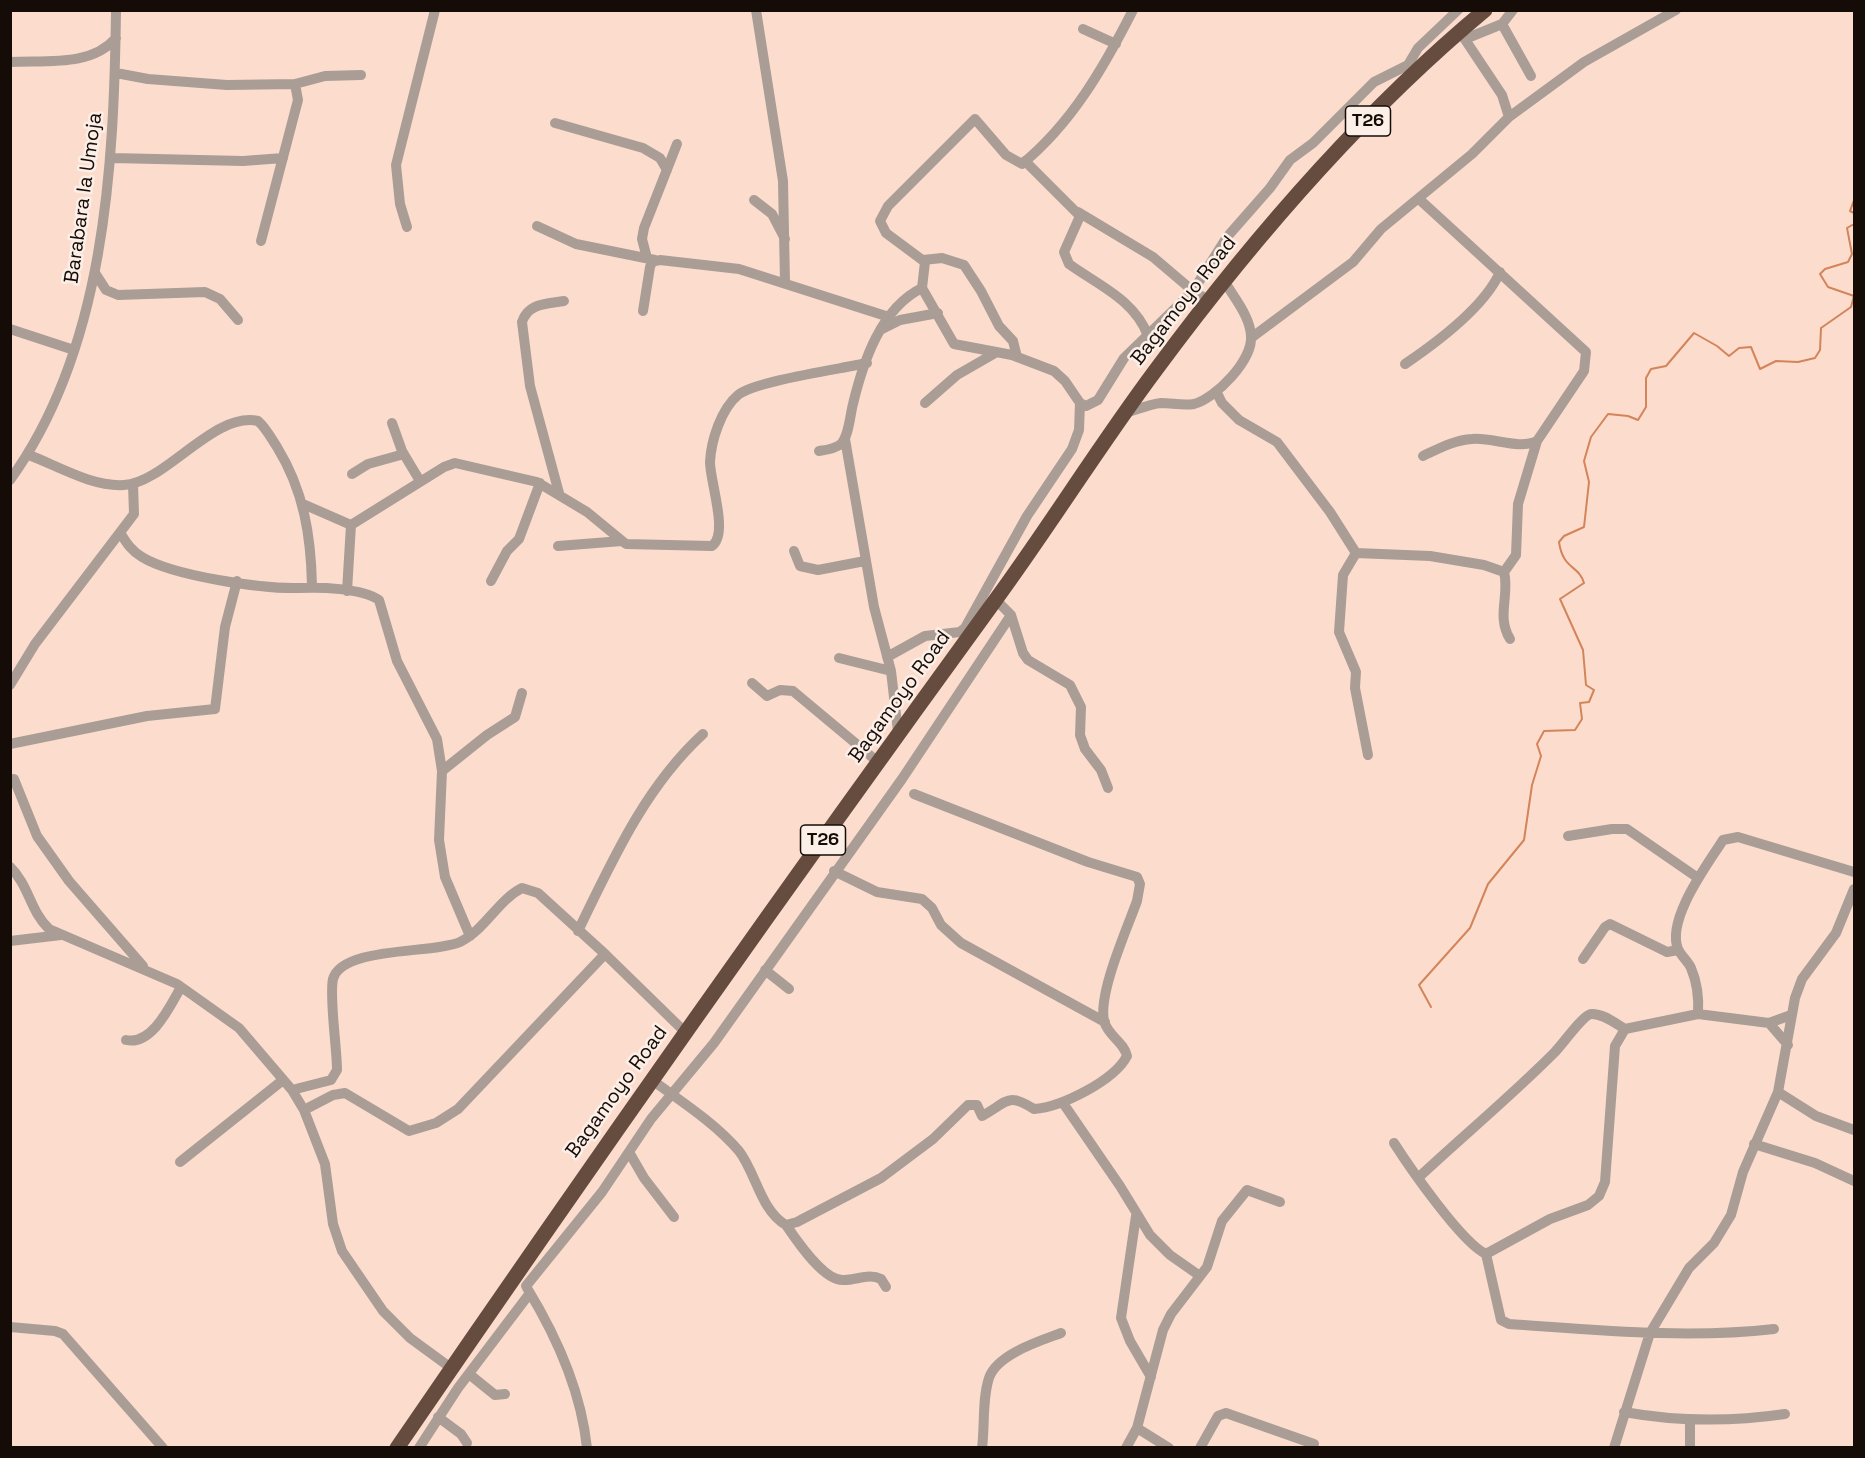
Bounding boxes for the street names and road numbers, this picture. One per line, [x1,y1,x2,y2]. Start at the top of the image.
road number: T26 [1346,106,1390,136]
street label: Barabara la Umoja [60,111,108,285]
street label: Bagamoyo Road [1126,232,1242,370]
street label: Bagamoyo Road [844,626,956,768]
road number: T26 [800,825,846,855]
street label: Bagamoyo Road [561,1021,673,1163]

